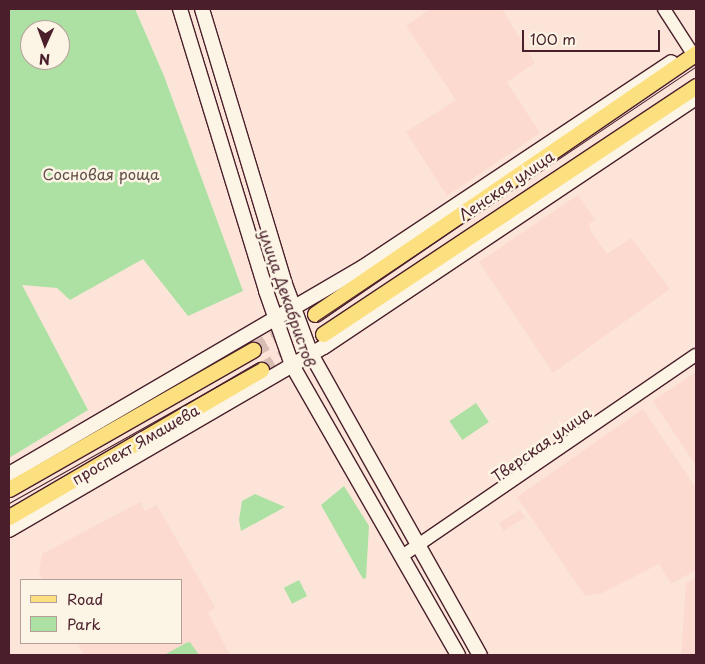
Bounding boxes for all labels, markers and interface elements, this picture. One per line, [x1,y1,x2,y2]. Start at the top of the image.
north arrow [20,20,70,70]
scale bar [525,20,662,52]
text: 100 m [530,27,576,50]
text: N [39,49,50,70]
street label: Ленская улица [455,146,557,224]
park label: Сосновая роща [43,165,159,183]
street label: улица Декабристов [256,226,320,370]
street label: проспект Ямашева [68,400,202,488]
street label: Тверская улица [487,403,595,485]
legend [20,579,182,644]
text: Road [67,587,103,610]
text: Park [67,612,101,635]

